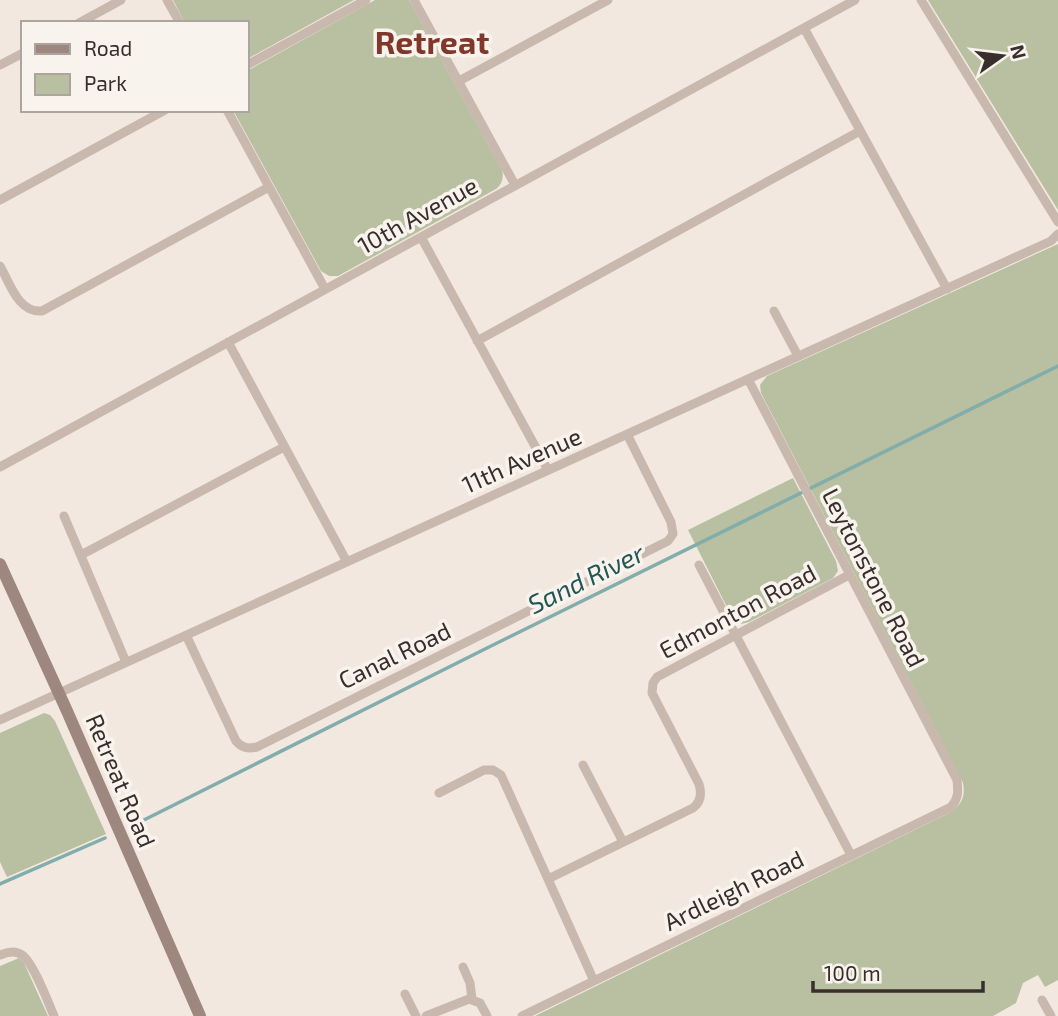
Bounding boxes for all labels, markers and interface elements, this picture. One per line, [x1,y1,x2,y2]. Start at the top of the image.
legend [21,21,248,112]
north arrow [967,21,1037,91]
district label: Retreat [375,22,489,60]
text: Road [84,35,132,60]
text: N [1006,42,1032,61]
text: Park [84,70,127,95]
street label: 10th Avenue [352,170,482,259]
street label: 11th Avenue [457,420,585,499]
street label: Leytonstone Road [817,483,932,672]
water label: Sand River [522,536,649,619]
street label: Edmonton Road [654,557,821,664]
street label: Canal Road [334,615,455,694]
street label: Retreat Road [80,709,162,851]
street label: Ardleigh Road [659,843,808,936]
scale bar [813,950,983,994]
text: 100 m [824,960,881,985]

